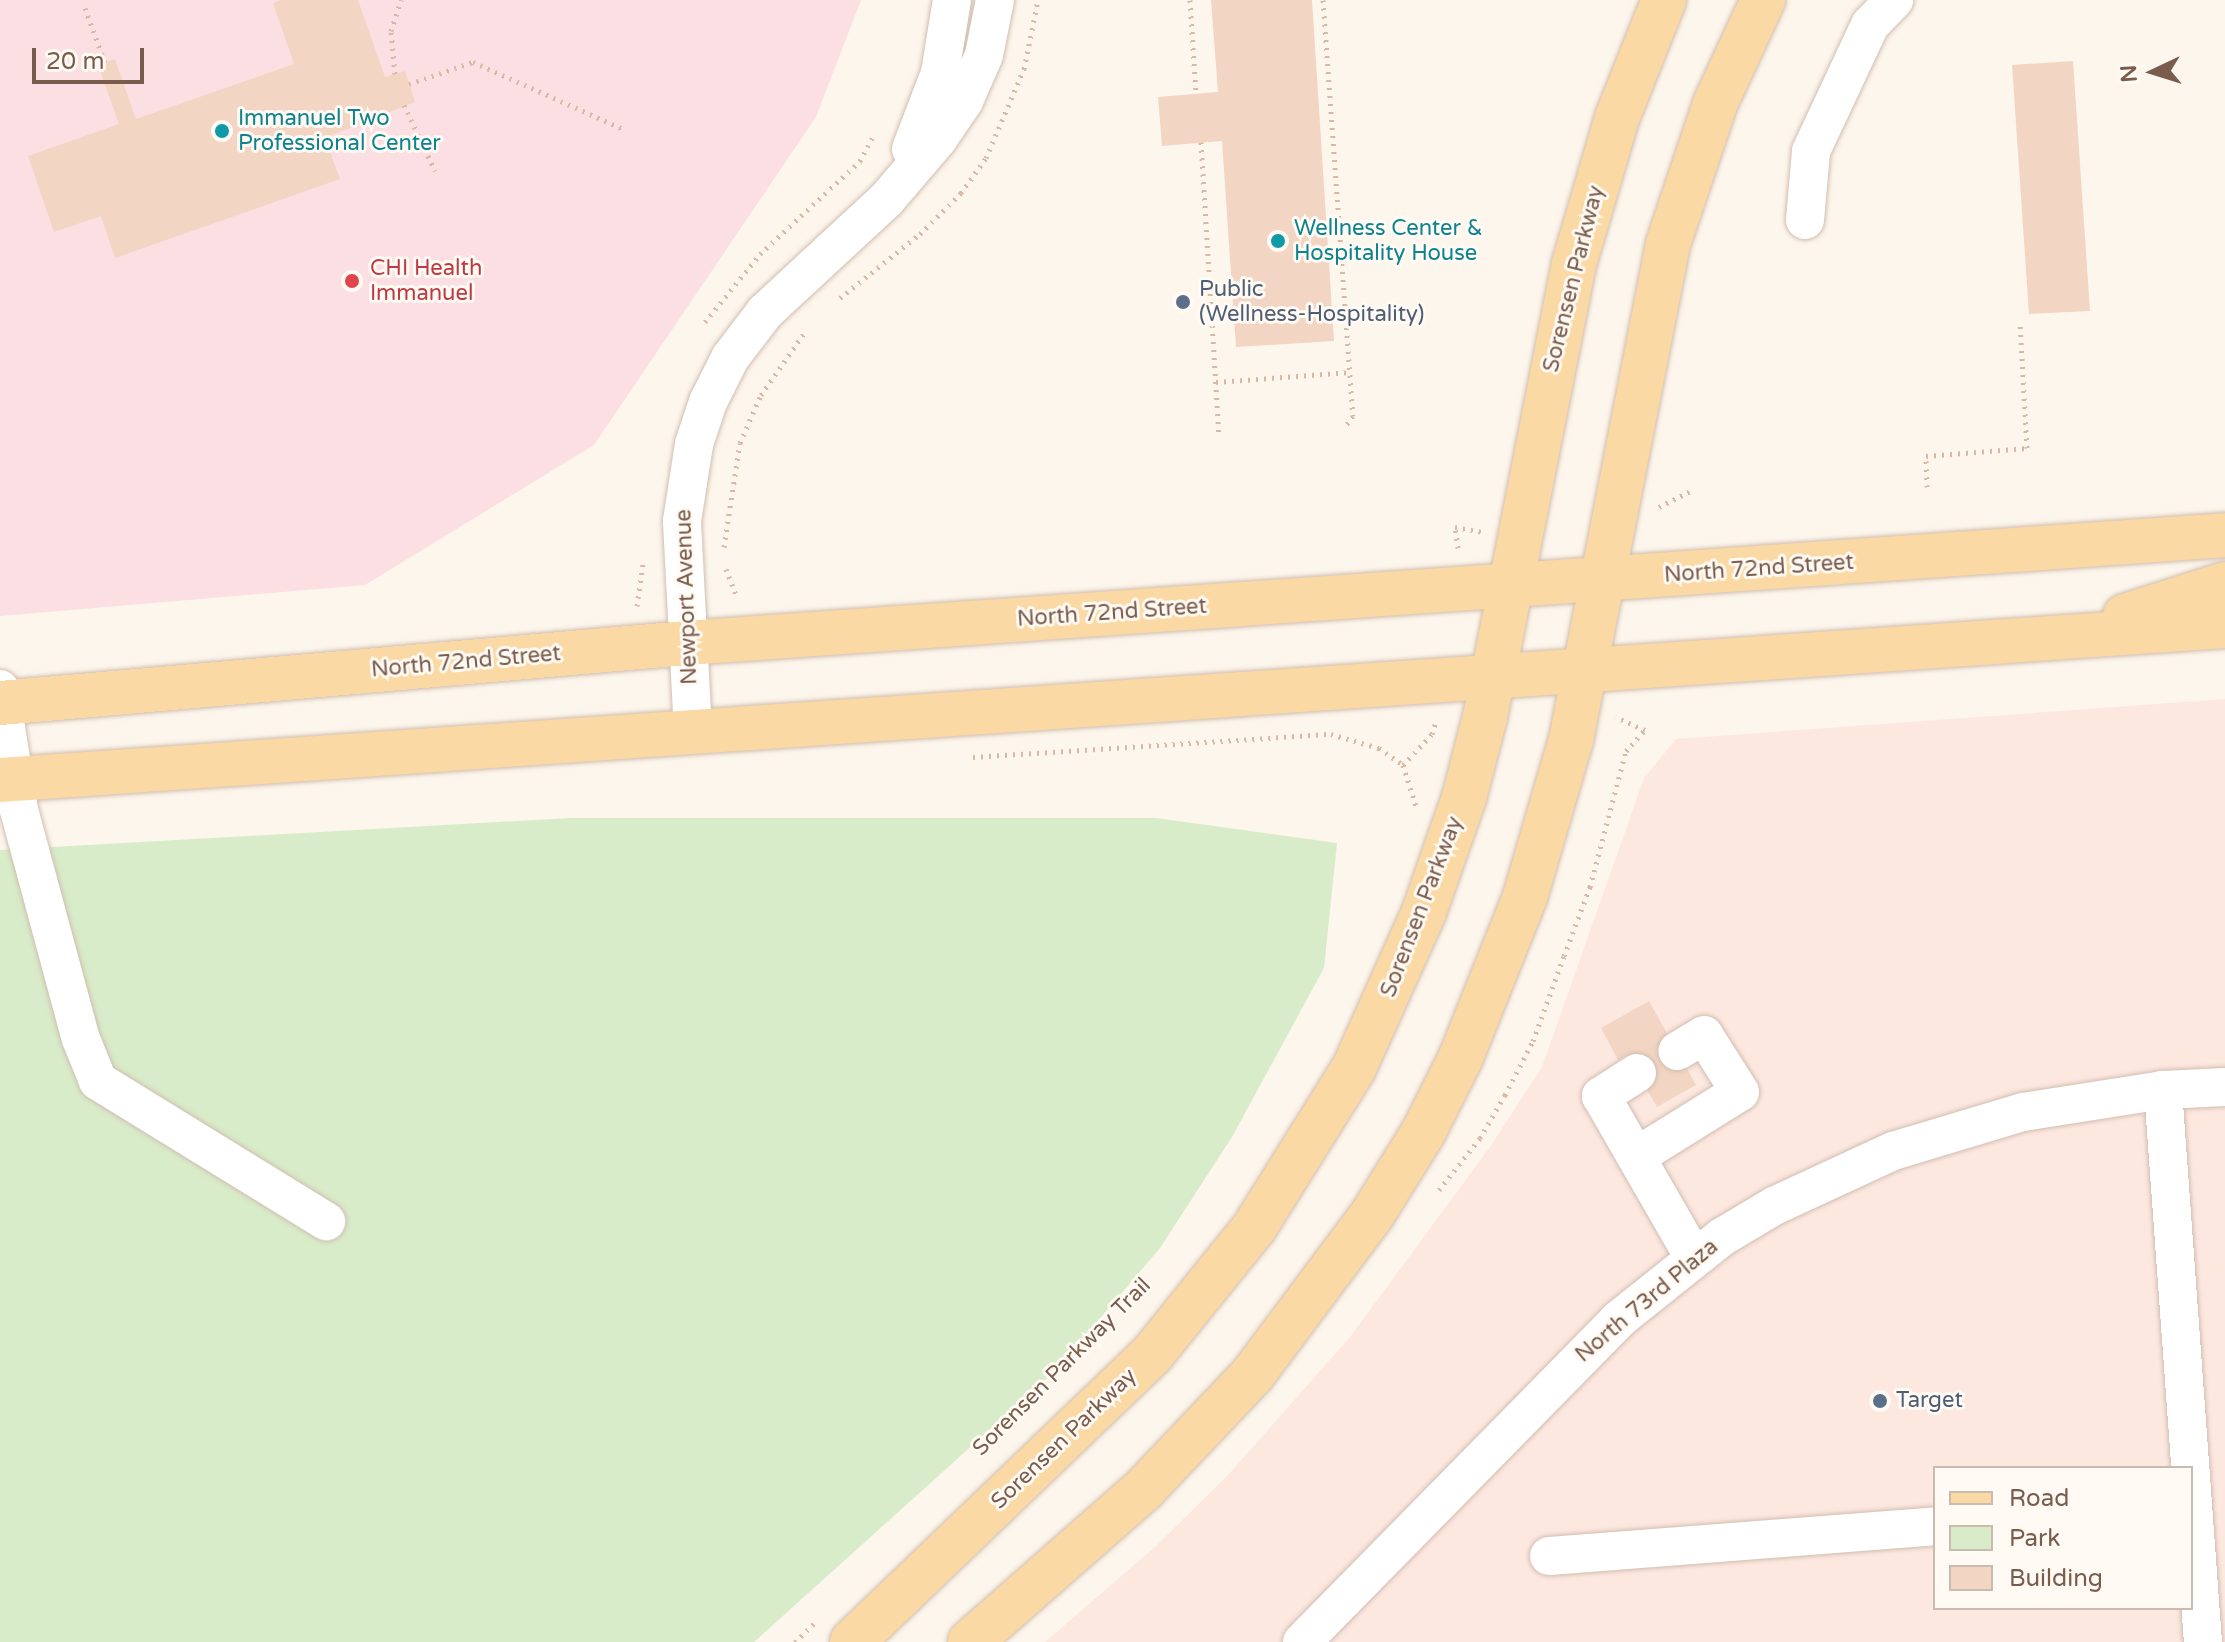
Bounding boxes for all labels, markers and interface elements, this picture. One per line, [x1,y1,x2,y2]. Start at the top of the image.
scale bar [36,32,148,82]
north arrow [2113,32,2193,112]
text: 20 m [46,47,104,76]
text: N [2115,64,2143,83]
place label: Immanuel Two Professional Center [238,105,441,156]
marker: Immanuel Two Professional Center [213,122,231,140]
street label: Sorensen Parkway [1538,183,1610,375]
place label: Wellness Center & Hospitality House [1294,215,1483,266]
marker: Wellness Center & Hospitality House [1269,232,1287,250]
place label: CHI Health Immanuel [370,255,482,306]
marker: CHI Health Immanuel [341,270,363,292]
place label: Public (Wellness-Hospitality) [1199,276,1424,328]
marker: Public (Wellness-Hospitality) [1174,293,1192,311]
street label: Newport Avenue [671,509,703,685]
street label: North 72nd Street [1663,549,1855,589]
street label: North 72nd Street [1016,593,1208,633]
street label: North 72nd Street [370,641,562,683]
street label: Sorensen Parkway [1375,813,1469,1001]
street label: North 73rd Plaza [1570,1234,1724,1368]
street label: Sorensen Parkway Trail [968,1273,1156,1461]
street label: Sorensen Parkway [986,1363,1142,1515]
place label: Target [1896,1388,1963,1414]
marker: Target [1871,1392,1889,1410]
legend [1933,1466,2193,1610]
text: Road [2009,1484,2069,1513]
text: Park [2009,1524,2060,1553]
text: Building [2009,1564,2103,1593]

